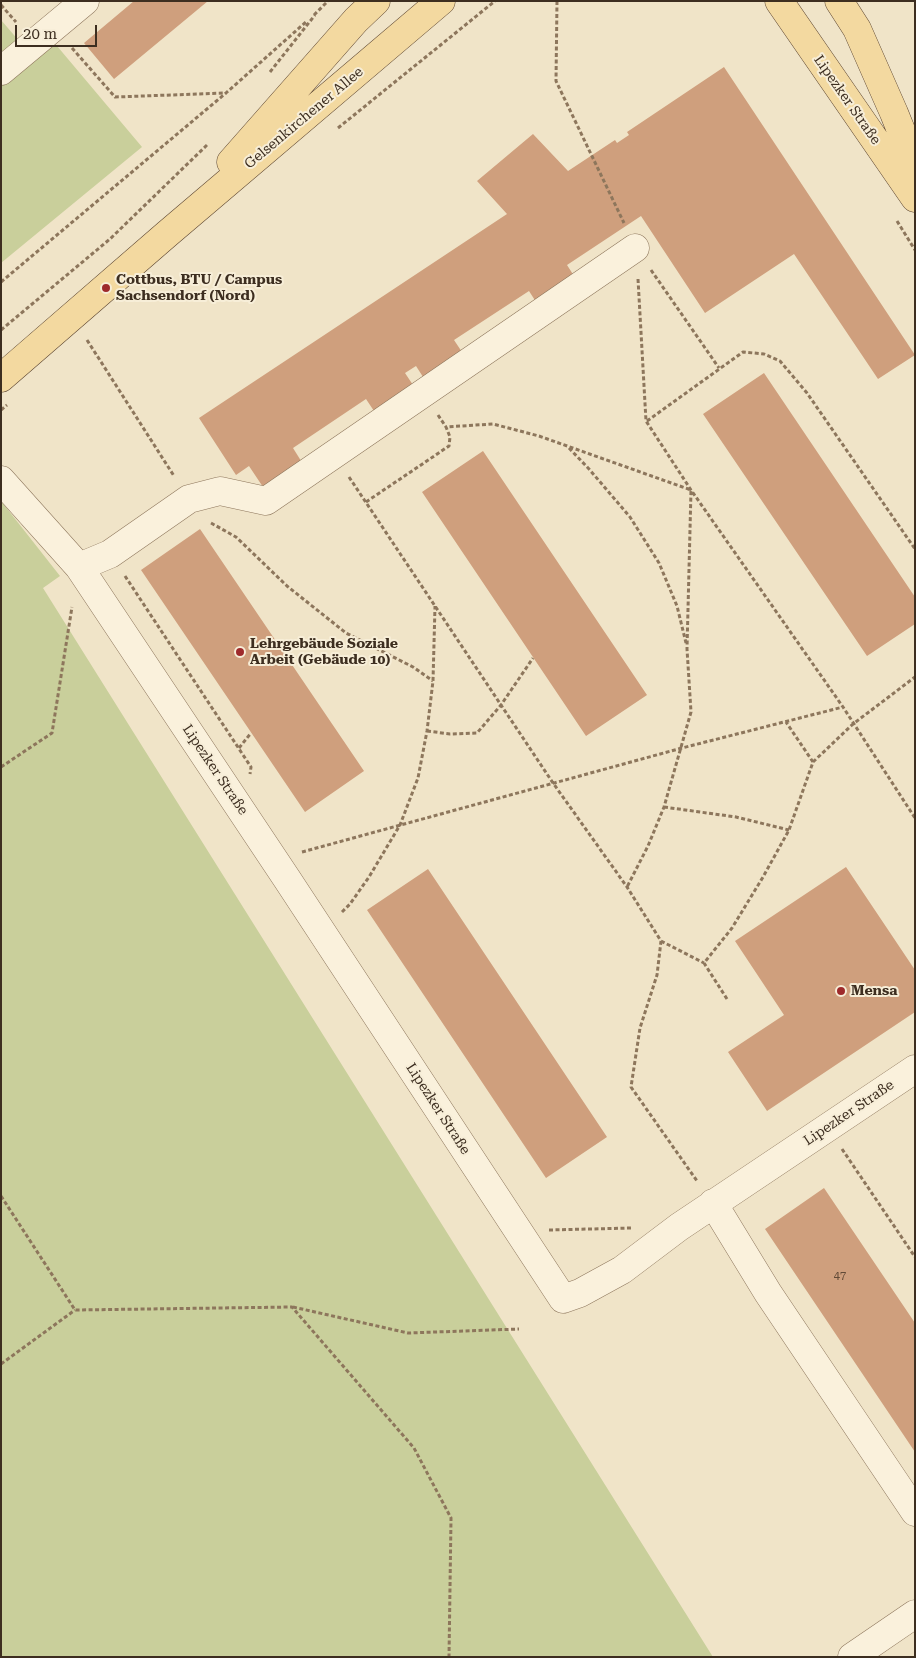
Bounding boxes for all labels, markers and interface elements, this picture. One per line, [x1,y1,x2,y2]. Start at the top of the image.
scale bar [18,15,100,47]
text: 20 m [23,25,57,43]
street label: Lipezker Straße [810,52,884,148]
street label: Gelsenkirchener Allee [241,63,367,173]
place label: Cottbus, BTU / Campus Sachsendorf (Nord) [116,272,282,304]
marker: Cottbus, BTU / Campus Sachsendorf (Nord) [100,282,112,294]
place label: Lehrgebäude Soziale Arbeit (Gebäude 10) [250,636,398,669]
marker: Lehrgebäude Soziale Arbeit (Gebäude 10) [234,646,246,658]
street label: Lipezker Straße [179,722,251,818]
place label: Mensa [851,983,897,999]
marker: Mensa [835,985,847,997]
street label: Lipezker Straße [402,1060,474,1158]
street label: Lipezker Straße [801,1077,897,1149]
house number: 47 [834,1269,846,1283]

